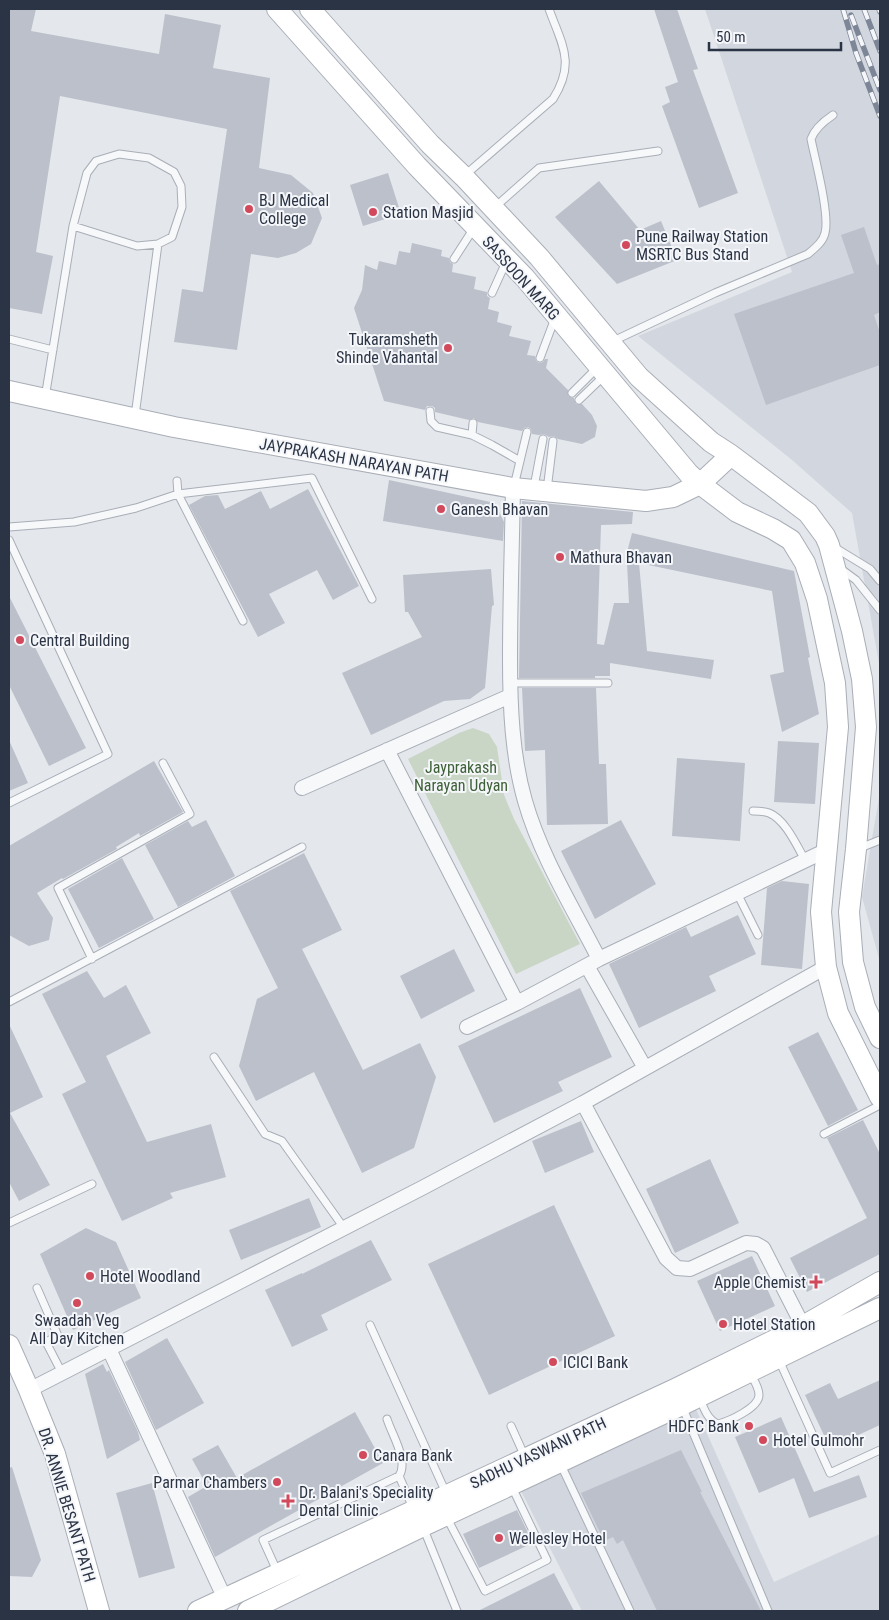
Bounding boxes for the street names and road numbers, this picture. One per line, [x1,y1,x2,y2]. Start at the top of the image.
street label: SASSOON MARG [478,232,564,324]
street label: JAYPRAKASH NARAYAN PATH [258,434,450,486]
street label: SADHU VASWANI PATH [467,1413,609,1493]
street label: DR. ANNIE BESANT PATH [35,1426,99,1584]

